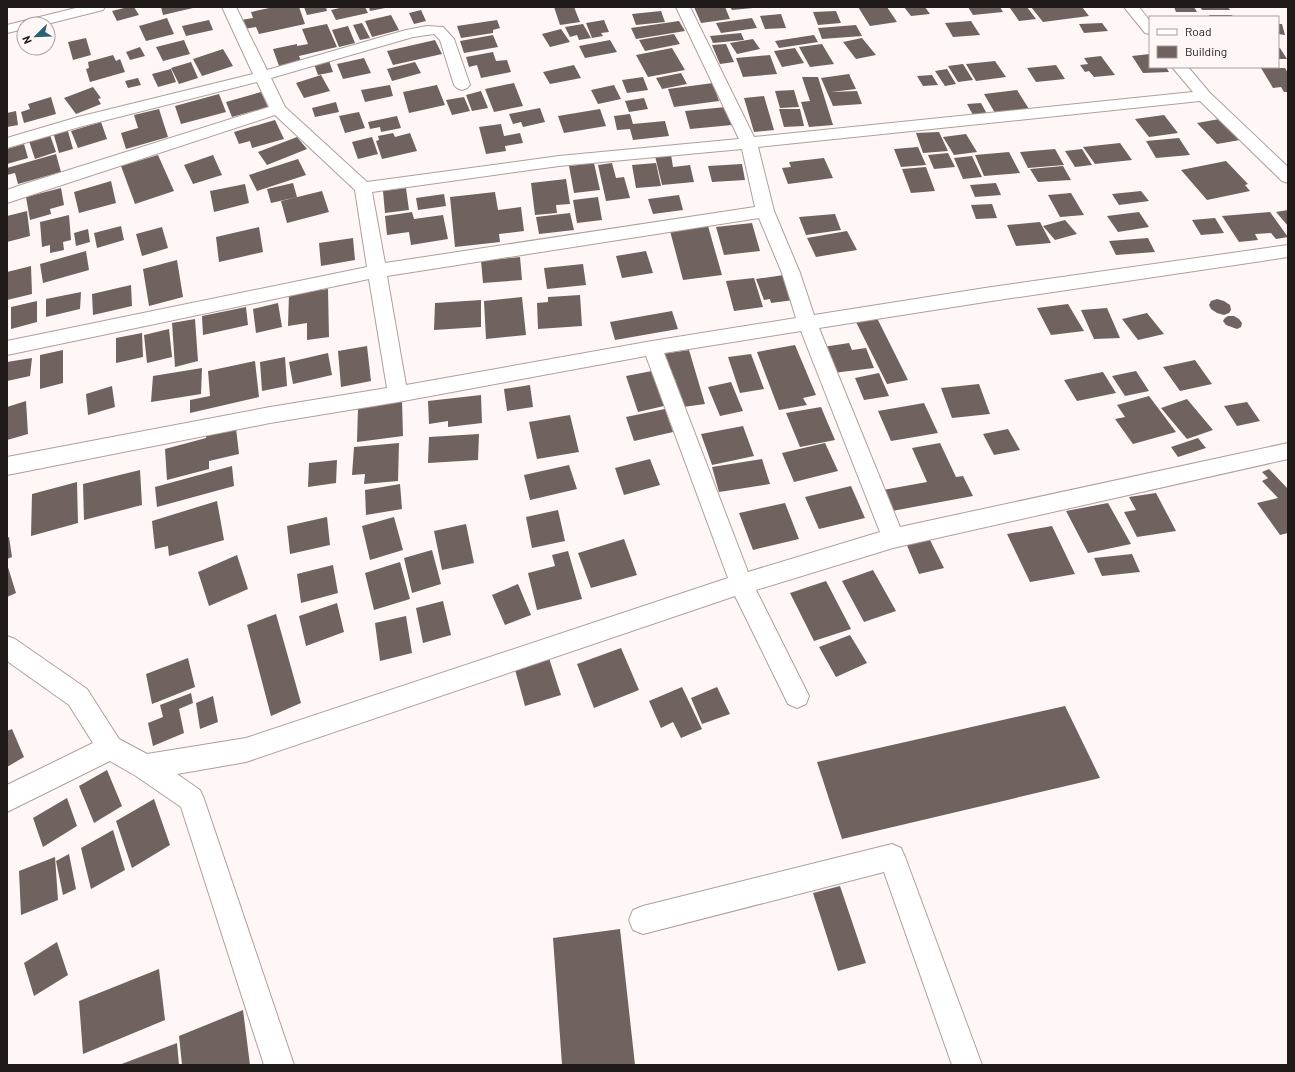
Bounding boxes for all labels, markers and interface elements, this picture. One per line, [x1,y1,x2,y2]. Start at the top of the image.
north arrow [16,16,56,56]
legend [1149,16,1279,68]
text: Road [1185,24,1212,38]
text: N [19,34,34,46]
text: Building [1185,44,1227,58]

